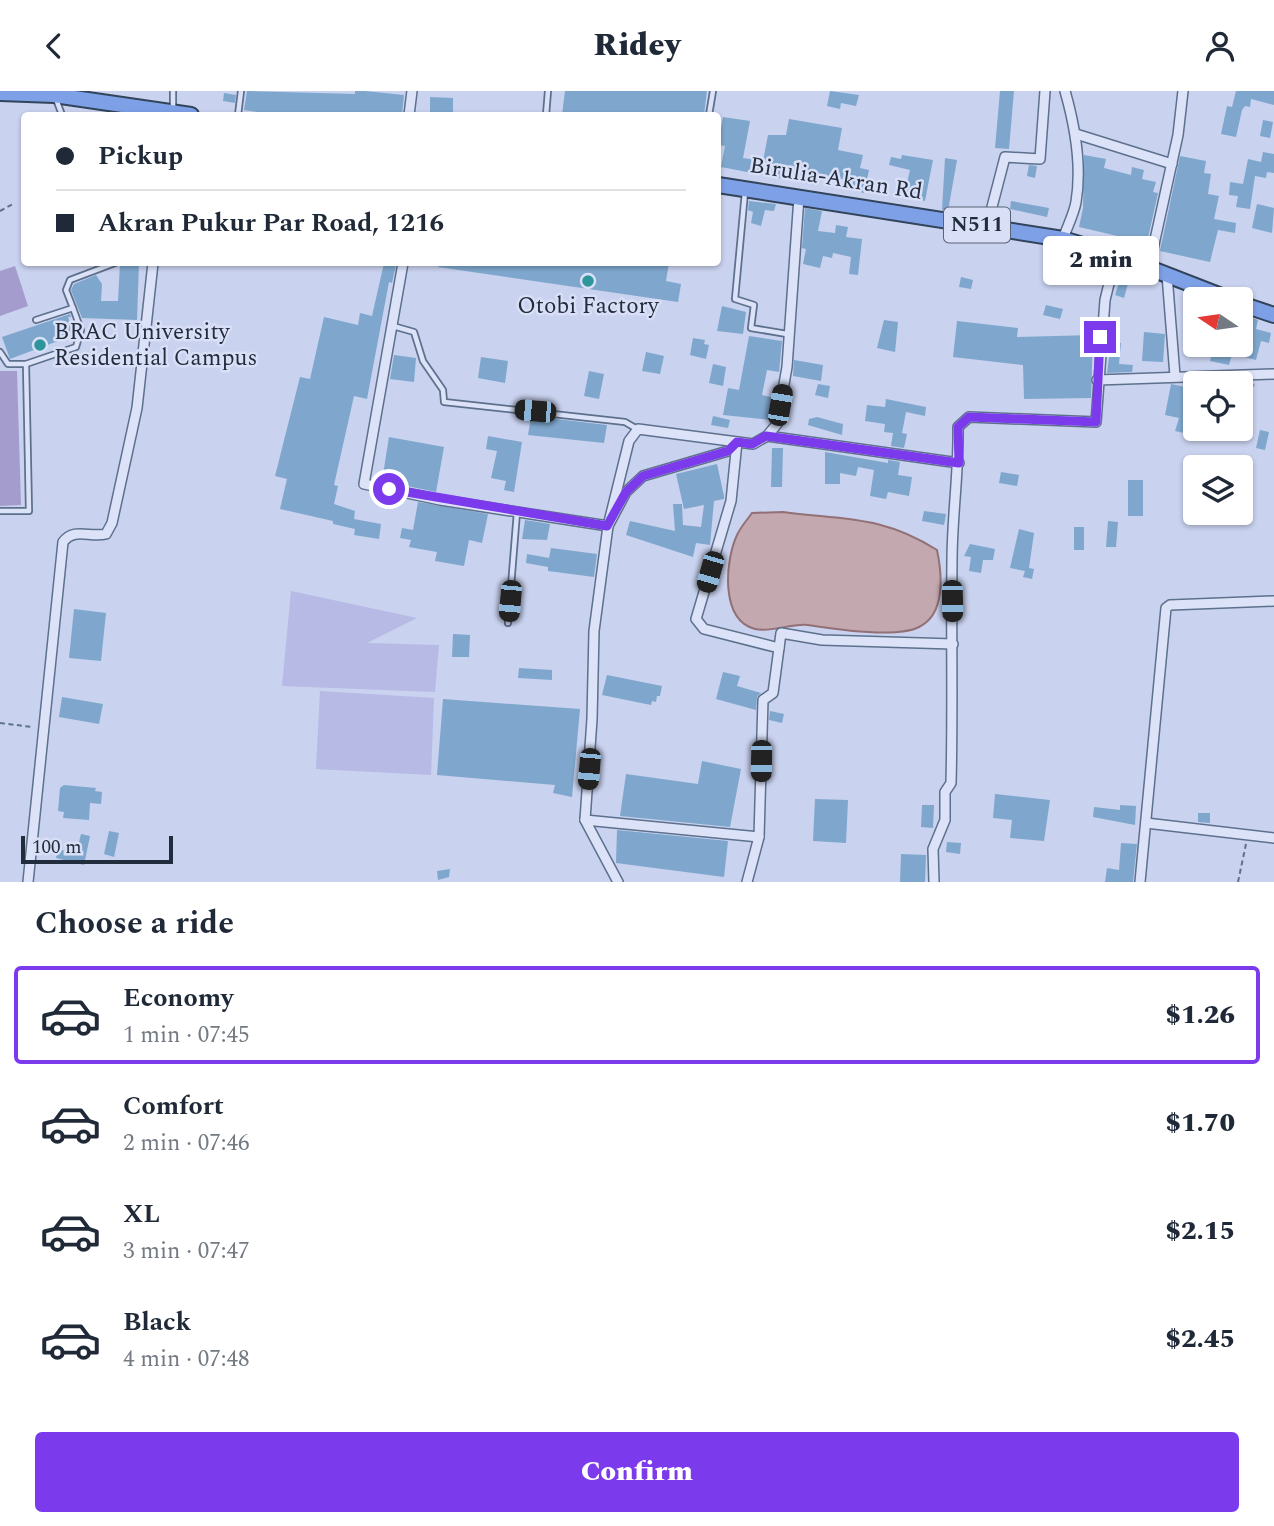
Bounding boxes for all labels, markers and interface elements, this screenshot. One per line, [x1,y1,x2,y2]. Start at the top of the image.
text: Ridey [594,21,680,70]
icon: back [35,27,73,65]
icon: person [1201,27,1239,65]
text: Pickup [98,136,183,176]
street label: Birulia-Akran Rd [747,148,925,210]
text: Akran Pukur Par Road, 1216 [98,203,444,243]
road number: N511 [944,207,1010,243]
callout: 2 min [1042,236,1158,285]
text: 2 min [1069,243,1133,278]
marker: Otobi Factory [580,273,596,289]
north arrow [1183,287,1253,357]
map controls [1183,287,1253,525]
place label: Otobi Factory [517,289,660,324]
place label: BRAC University Residential Campus [54,315,257,376]
route end [1084,321,1116,353]
marker: BRAC University Residential Campus [32,337,48,353]
button: locate [1183,371,1253,441]
car [767,382,794,428]
car [514,399,557,423]
button: layers [1183,455,1253,525]
route start [373,473,405,505]
car [695,549,726,595]
car [498,579,523,623]
car [942,580,963,622]
car [751,740,772,782]
car [577,747,602,791]
scale bar [21,833,173,865]
text: 100 m [32,833,82,862]
text: Choose a ride [35,899,234,948]
text: Economy [123,978,233,1018]
icon: car [39,984,102,1047]
text: $1.26 [1165,995,1235,1035]
text: 1 min · 07:45 [123,1018,250,1053]
text: Comfort [123,1086,224,1126]
icon: car [39,1092,102,1155]
text: $1.70 [1165,1103,1235,1143]
text: 2 min · 07:46 [123,1126,250,1161]
text: XL [123,1194,160,1234]
icon: car [39,1200,102,1263]
text: $2.15 [1165,1211,1235,1251]
text: 3 min · 07:47 [123,1234,250,1269]
text: Black [123,1302,191,1342]
icon: car [39,1308,102,1371]
text: $2.45 [1165,1319,1235,1359]
text: 4 min · 07:48 [123,1342,250,1377]
button: Confirm [35,1432,1239,1512]

